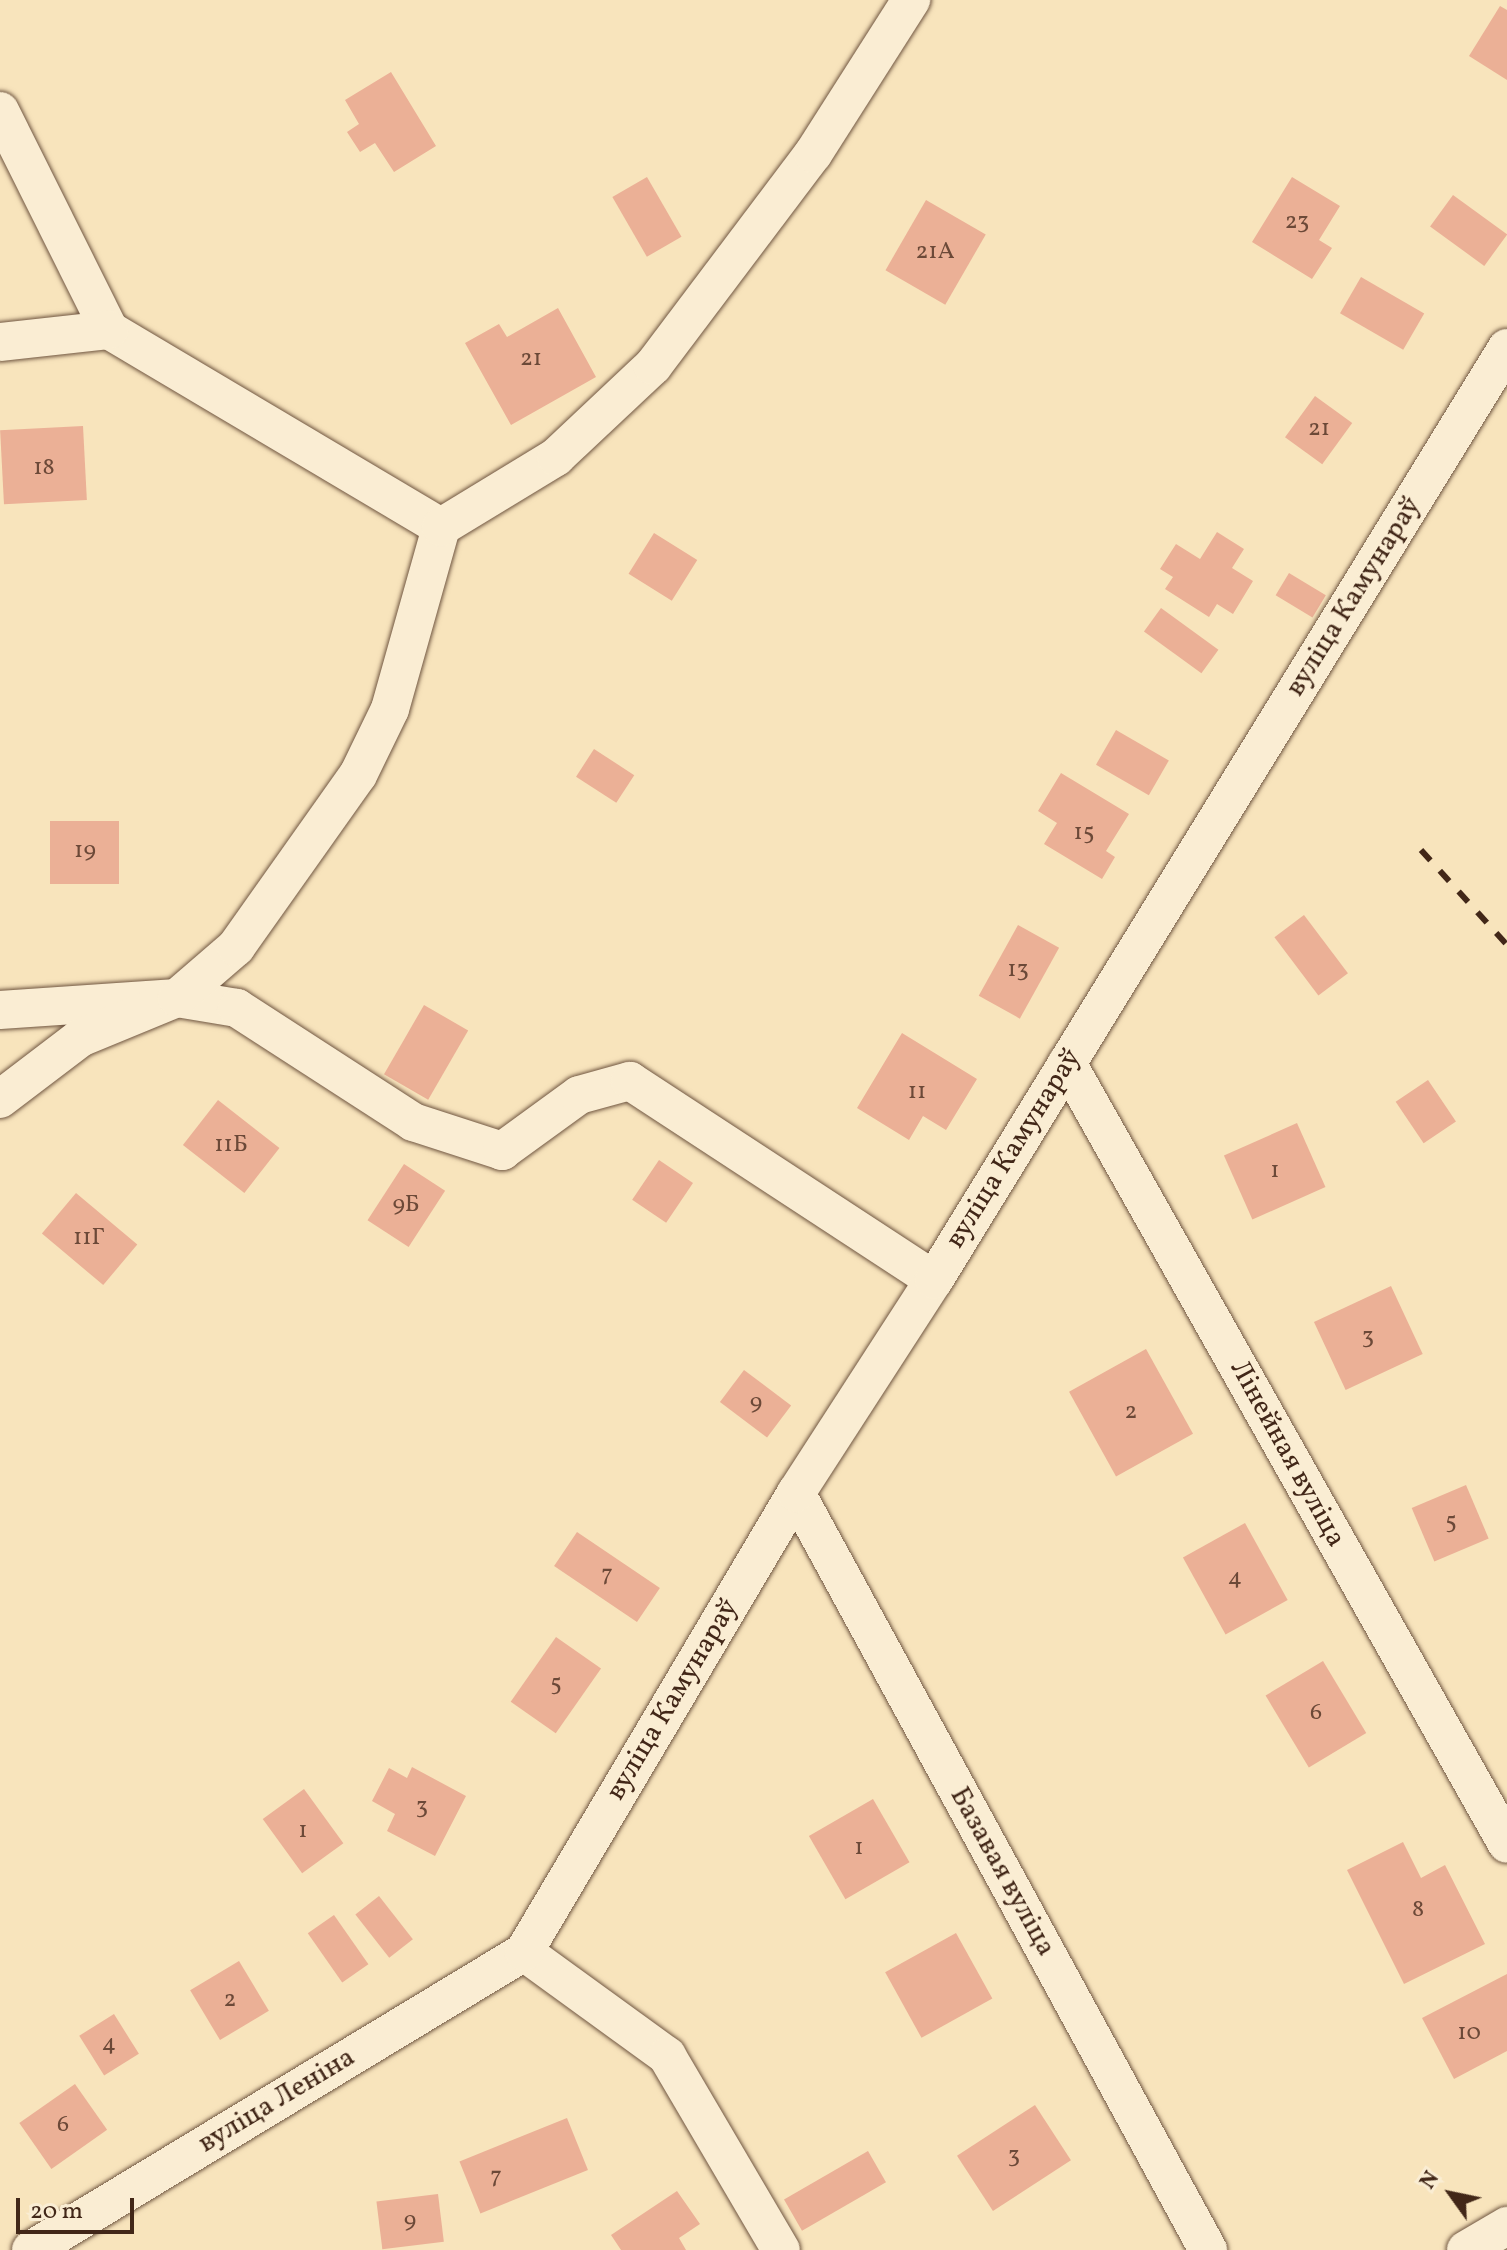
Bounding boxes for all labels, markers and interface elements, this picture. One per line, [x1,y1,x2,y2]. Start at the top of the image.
house number: 23 [1285,209,1309,237]
house number: 21А [915,239,955,267]
house number: 21 [520,346,542,374]
house number: 21 [1308,416,1330,444]
house number: 18 [33,455,55,483]
street label: вуліца Камунараў [1279,491,1429,703]
house number: 15 [1074,820,1094,848]
house number: 19 [74,838,96,866]
house number: 13 [1007,957,1029,985]
street label: вуліца Камунараў [939,1043,1089,1255]
house number: 11 [908,1079,926,1107]
house number: 11Б [214,1132,248,1160]
house number: 1 [1270,1158,1280,1186]
house number: 9Б [392,1192,420,1220]
house number: 11Г [73,1225,105,1253]
house number: 3 [1362,1324,1374,1352]
street label: Лінейная вуліца [1222,1355,1352,1553]
house number: 9 [750,1390,762,1418]
house number: 2 [1125,1399,1137,1427]
house number: 5 [1445,1509,1457,1537]
house number: 7 [601,1562,613,1590]
house number: 4 [1228,1565,1242,1593]
street label: вуліца Камунараў [600,1593,746,1807]
house number: 5 [550,1671,562,1699]
house number: 6 [1310,1700,1322,1728]
street label: Базавая вуліца [942,1782,1062,1962]
house number: 3 [416,1794,428,1822]
house number: 1 [298,1818,308,1846]
house number: 1 [854,1835,864,1863]
house number: 8 [1412,1897,1424,1925]
house number: 2 [224,1987,236,2015]
house number: 10 [1457,2020,1481,2048]
house number: 4 [102,2031,116,2059]
street label: вуліца Леніна [193,2041,361,2161]
house number: 6 [57,2112,69,2140]
house number: 3 [1008,2143,1020,2171]
north arrow [1411,2154,1491,2234]
house number: 7 [490,2164,502,2192]
text: N [1413,2166,1448,2196]
scale bar [20,2182,138,2232]
text: 20 m [30,2195,83,2229]
house number: 9 [404,2208,416,2236]

